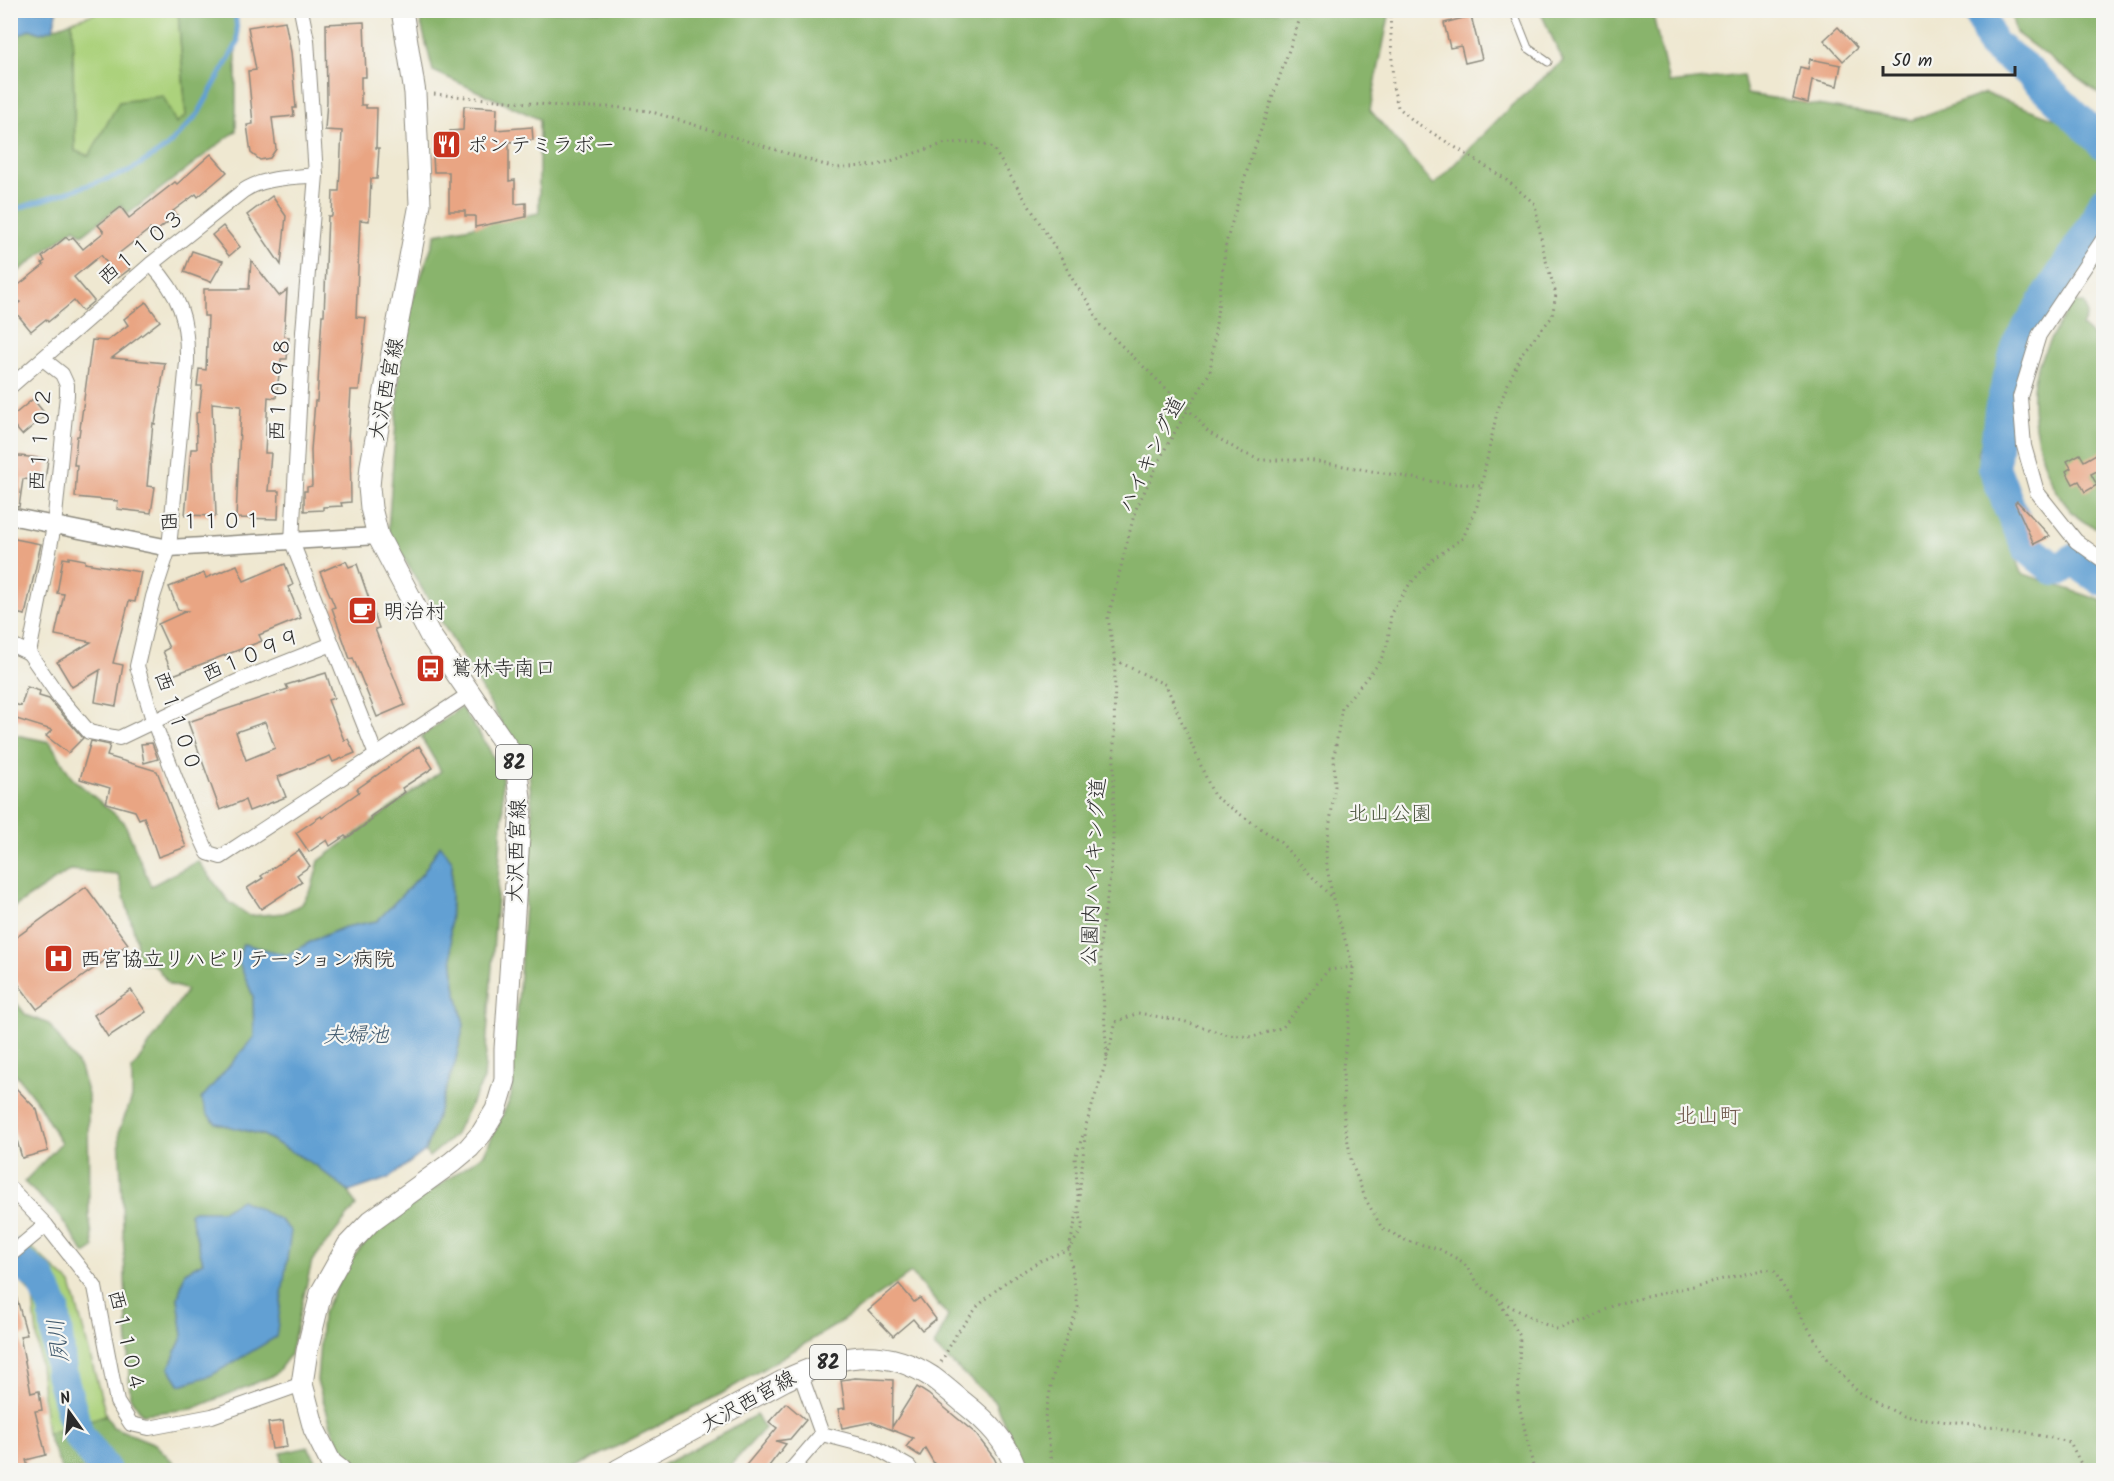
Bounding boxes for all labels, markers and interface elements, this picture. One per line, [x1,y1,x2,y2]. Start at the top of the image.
scale bar [1883,39,2015,77]
text: 50 m [1892,47,1932,76]
restaurant icon: ポンテミラボー [430,129,462,161]
place label: ポンテミラボー [467,130,615,163]
street label: 西１１０３ [91,202,193,295]
street label: 大沢西宮線 [361,335,414,444]
street label: 西１０９８ [261,336,300,442]
street label: 西１１０２ [21,386,62,493]
street label: ハイキング道 [1110,391,1195,519]
street label: 西１１０１ [158,505,264,540]
cafe icon: 明治村 [346,595,378,627]
place label: 明治村 [383,596,446,629]
street label: 西１０９９ [197,621,306,692]
bus stop icon: 鷲林寺南口 [414,652,446,684]
place label: 鷲林寺南口 [451,653,556,686]
street label: 西１１００ [144,666,209,776]
road number: 82 [496,745,532,779]
street label: 公園内ハイキング道 [1073,777,1116,967]
street label: 大沢西宮線 [499,798,536,904]
park label: 北山公園 [1348,798,1432,831]
hospital icon: 西宮協立リハビリテーション病院 [43,943,75,975]
place label: 西宮協立リハビリテーション病院 [80,944,395,977]
water label: 夫婦池 [323,1019,390,1054]
district label: 北山町 [1675,1100,1741,1135]
street label: 西１１０４ [98,1286,153,1396]
water label: 夙川 [39,1317,80,1365]
road number: 82 [810,1345,846,1379]
street label: 大沢西宮線 [695,1362,803,1442]
north arrow [39,1382,99,1442]
text: N [57,1386,74,1412]

